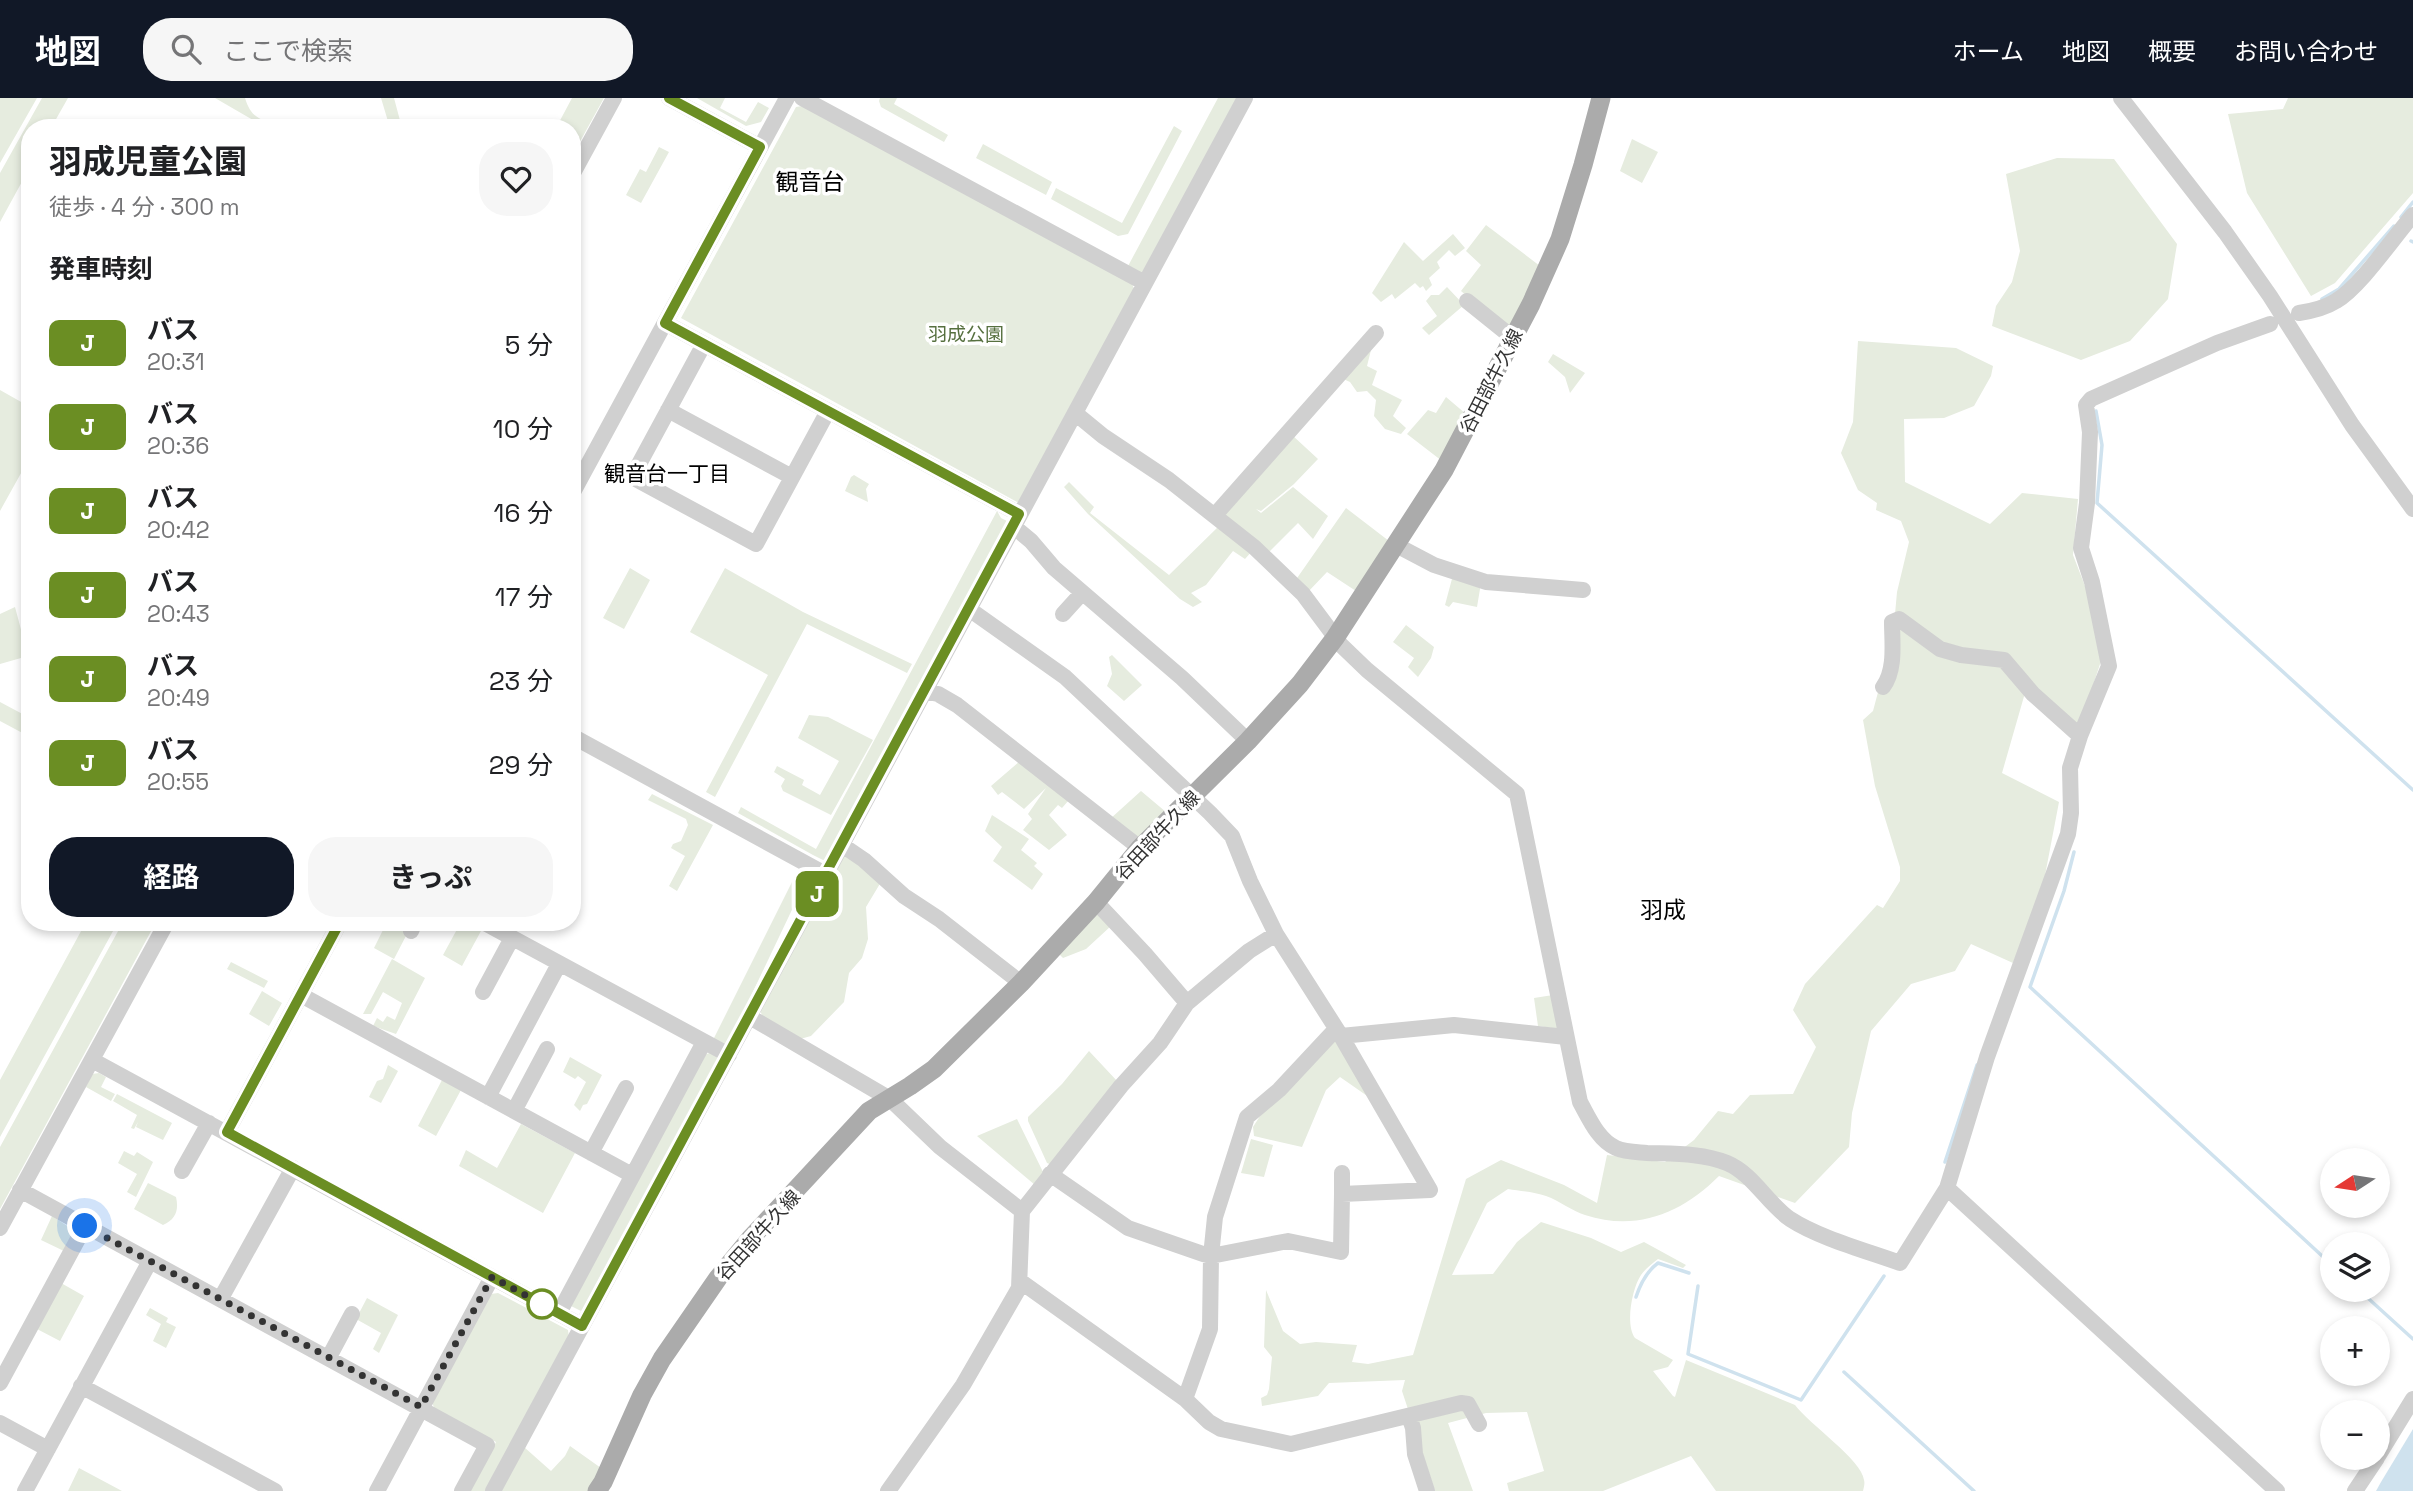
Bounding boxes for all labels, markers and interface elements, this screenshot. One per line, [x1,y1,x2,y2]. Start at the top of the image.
search box [143,18,633,81]
icon: search [167,30,205,68]
text: 地図 [35,31,101,73]
text: ここで検索 [223,34,353,68]
text: ホーム [1953,36,2024,67]
text: 地図 [2062,36,2110,67]
text: 概要 [2148,36,2196,67]
text: お問い合わせ [2234,36,2378,67]
text: 羽成児童公園 [49,141,247,183]
button: heart [479,142,553,216]
district label: 観音台 [776,167,845,197]
text: 徒歩 · 4 分 · 300 m [49,192,240,222]
text: 発車時刻 [49,252,153,286]
text: バス [147,313,199,347]
park label: 羽成公園 [928,322,1004,347]
street label: 谷田部牛久線 [1454,325,1528,438]
text: J [80,327,95,358]
text: 5 分 [505,328,553,362]
text: 20:31 [147,347,205,377]
text: バス [147,397,199,431]
text: J [80,411,95,442]
text: 10 分 [493,412,553,446]
text: 20:36 [147,431,209,461]
district label: 観音台一丁目 [604,460,730,487]
text: バス [147,481,199,515]
text: J [80,495,95,526]
text: 16 分 [494,496,553,530]
text: 20:42 [147,515,210,545]
text: バス [147,565,199,599]
text: J [80,579,95,610]
text: 17 分 [495,580,553,614]
text: 20:43 [147,599,210,629]
text: バス [147,649,199,683]
text: J [80,663,95,694]
text: 23 分 [489,664,553,698]
text: 20:49 [147,683,210,713]
text: バス [147,733,199,767]
text: J [80,747,95,778]
text: 29 分 [489,748,553,782]
text: 20:55 [147,767,209,797]
street label: 谷田部牛久線 [1109,785,1205,886]
button: 経路 [49,837,294,917]
button: きっぷ [308,837,553,917]
line badge: J [794,871,840,917]
text: J [810,878,824,909]
district label: 羽成 [1640,895,1686,925]
north arrow [2320,1148,2390,1218]
map controls [2320,1148,2390,1470]
street label: 谷田部牛久線 [711,1185,806,1286]
your location [67,1208,102,1243]
button: layers [2320,1232,2390,1302]
unlabelled marker [527,1289,557,1319]
button: + [2320,1316,2390,1386]
button: − [2320,1400,2390,1470]

